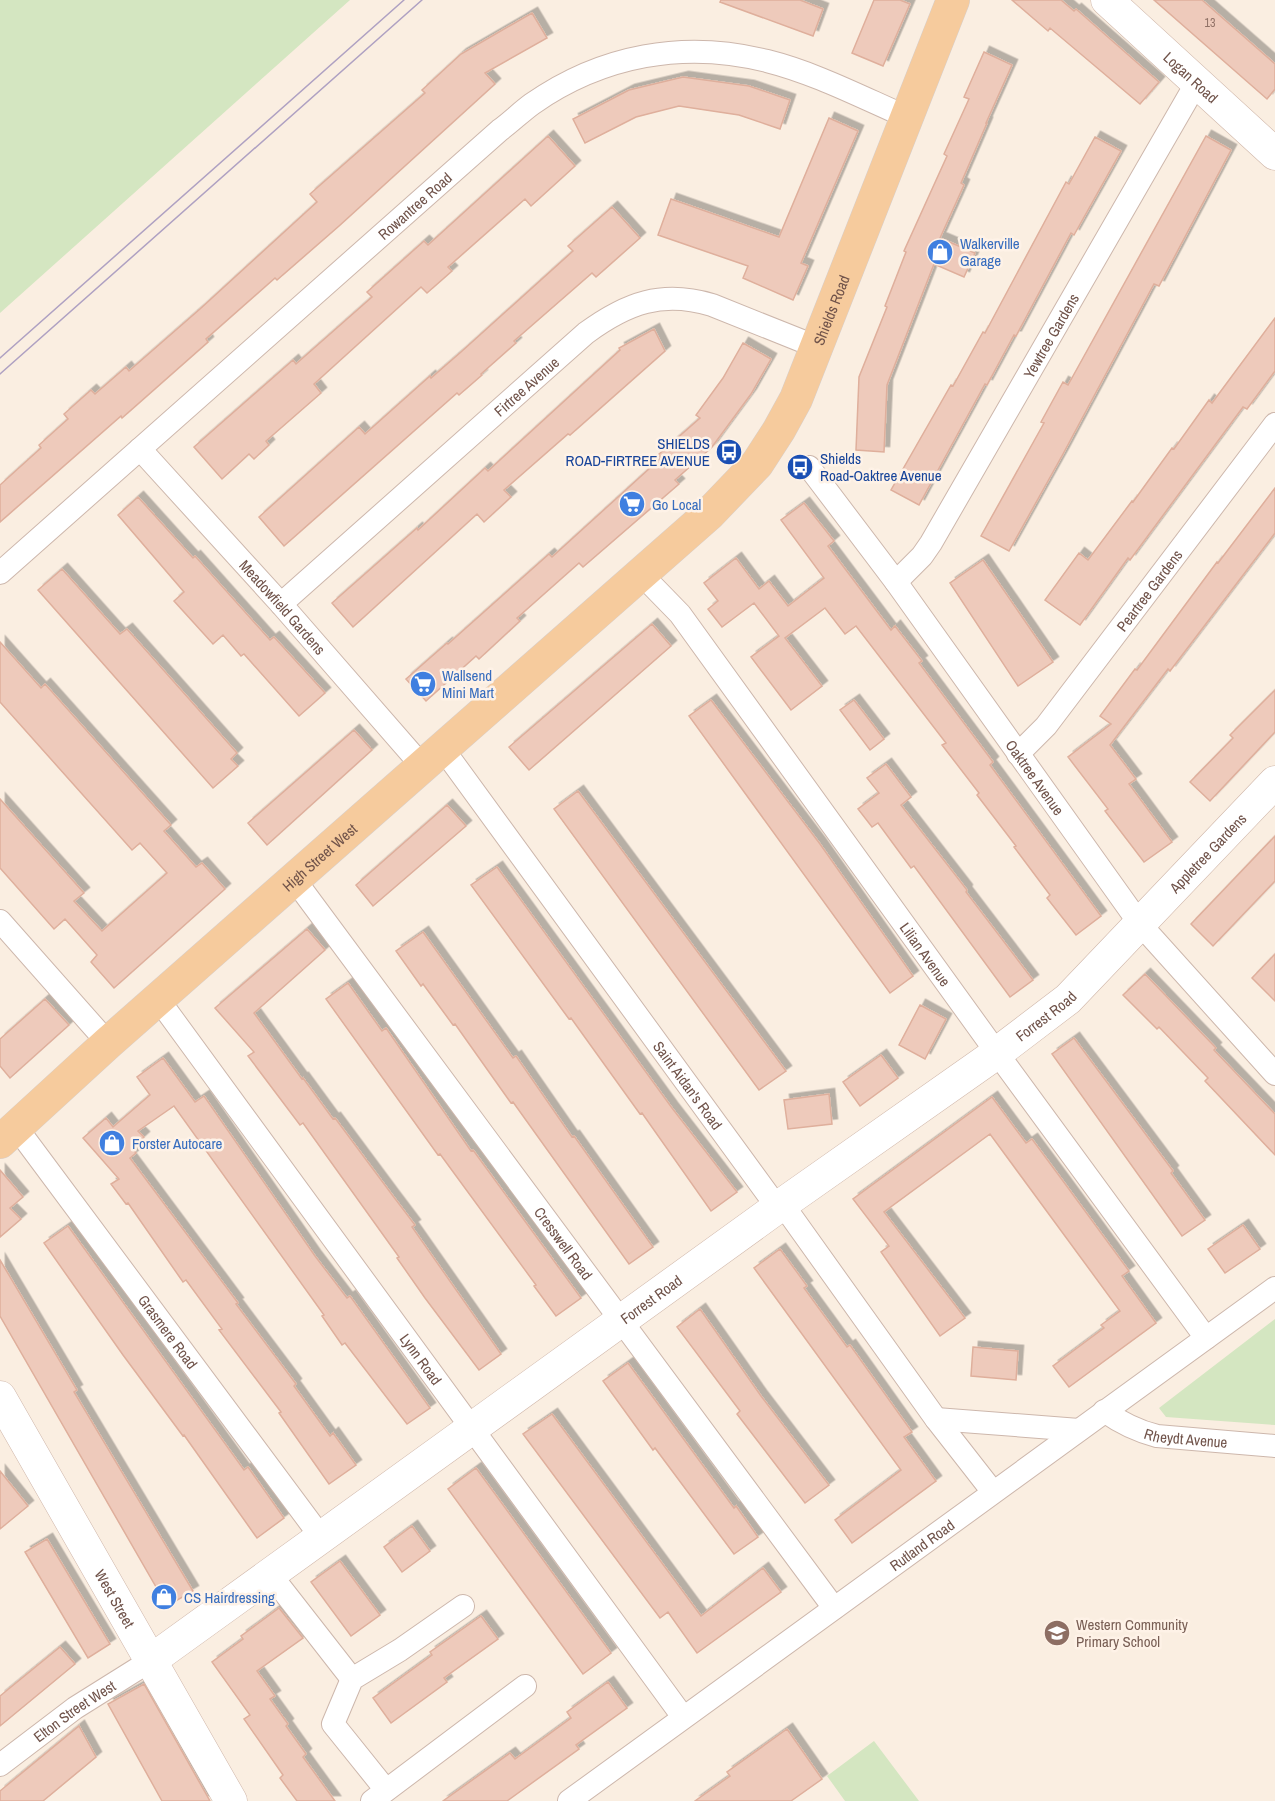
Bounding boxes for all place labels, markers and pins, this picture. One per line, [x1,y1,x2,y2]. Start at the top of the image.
place label: Walkerville Garage [960,233,1020,271]
shop icon: Walkerville Garage [925,237,955,267]
place label: SHIELDS ROAD-FIRTREE AVENUE [566,433,710,471]
bus stop icon: SHIELDS ROAD-FIRTREE AVENUE [714,437,744,467]
place label: Shields Road-Oaktree Avenue [820,448,942,486]
bus stop icon: Shields Road-Oaktree Avenue [785,452,815,482]
supermarket icon: Go Local [617,489,647,519]
place label: Go Local [652,494,701,515]
place label: Wallsend Mini Mart [442,665,495,703]
supermarket icon: Wallsend Mini Mart [408,669,438,699]
shop icon: Forster Autocare [97,1128,127,1158]
place label: Forster Autocare [132,1133,222,1154]
shop icon: CS Hairdressing [149,1582,179,1612]
place label: CS Hairdressing [184,1587,275,1608]
place label: Western Community Primary School [1076,1614,1189,1652]
school or university icon: Western Community Primary School [1042,1618,1072,1648]

